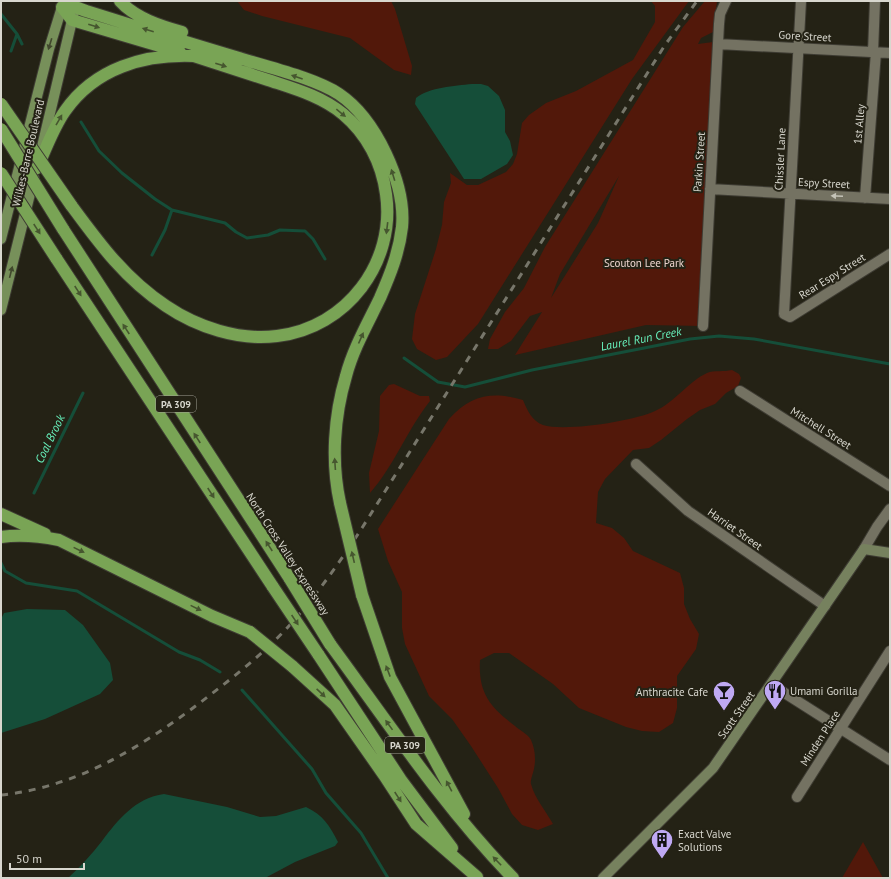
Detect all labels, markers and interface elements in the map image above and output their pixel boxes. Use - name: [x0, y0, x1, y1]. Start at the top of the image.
- one-way arrow: [88, 23, 100, 29]
- one-way arrow: [142, 27, 154, 33]
- street label: Gore Street: [778, 28, 832, 44]
- one-way arrow: [47, 39, 53, 51]
- one-way arrow: [215, 62, 227, 68]
- one-way arrow: [291, 74, 303, 80]
- street label: Wilkes-Barre Boulevard: [9, 98, 47, 208]
- street label: 1st Alley: [850, 102, 868, 145]
- one-way arrow: [335, 108, 346, 117]
- one-way arrow: [56, 114, 63, 126]
- street label: Chissler Lane: [771, 127, 789, 191]
- street label: Parkin Street: [690, 131, 708, 193]
- one-way arrow: [390, 169, 396, 181]
- street label: Espy Street: [798, 175, 851, 191]
- one-way arrow: [830, 193, 843, 199]
- one-way arrow: [384, 222, 390, 234]
- one-way arrow: [34, 223, 41, 235]
- street label: Rear Espy Street: [796, 250, 868, 302]
- park label: Scouton Lee Park: [604, 256, 685, 270]
- one-way arrow: [8, 266, 14, 278]
- one-way arrow: [74, 286, 82, 296]
- one-way arrow: [123, 323, 130, 335]
- water label: Laurel Run Creek: [599, 323, 683, 354]
- one-way arrow: [358, 332, 365, 344]
- road number: PA 309: [156, 396, 196, 412]
- street label: Mitchell Street: [788, 404, 854, 452]
- water label: Coal Brook: [31, 411, 68, 466]
- one-way arrow: [194, 432, 201, 444]
- one-way arrow: [332, 458, 339, 470]
- one-way arrow: [207, 488, 215, 498]
- street label: North Cross Valley Expressway: [243, 490, 333, 619]
- street label: Harriet Street: [705, 505, 765, 553]
- one-way arrow: [265, 541, 273, 552]
- one-way arrow: [73, 547, 85, 553]
- one-way arrow: [350, 551, 356, 563]
- one-way arrow: [190, 605, 201, 611]
- one-way arrow: [291, 615, 299, 625]
- one-way arrow: [384, 665, 390, 677]
- restaurant icon: Umami Gorilla: [762, 678, 788, 711]
- bar icon: Anthracite Cafe: [711, 679, 737, 712]
- place label: Umami Gorilla: [790, 684, 858, 698]
- place label: Anthracite Cafe: [636, 685, 708, 699]
- one-way arrow: [316, 688, 326, 698]
- street label: Scott Street: [715, 688, 758, 742]
- street label: Minden Place: [797, 707, 843, 768]
- one-way arrow: [385, 719, 393, 730]
- road number: PA 309: [385, 737, 425, 753]
- one-way arrow: [445, 780, 452, 792]
- one-way arrow: [395, 791, 402, 803]
- building icon: Exact Valve Solutions: [649, 827, 675, 860]
- place label: Exact Valve Solutions: [678, 827, 732, 854]
- scale bar: [10, 845, 84, 871]
- text: 50 m: [16, 851, 42, 866]
- one-way arrow: [492, 856, 502, 866]

